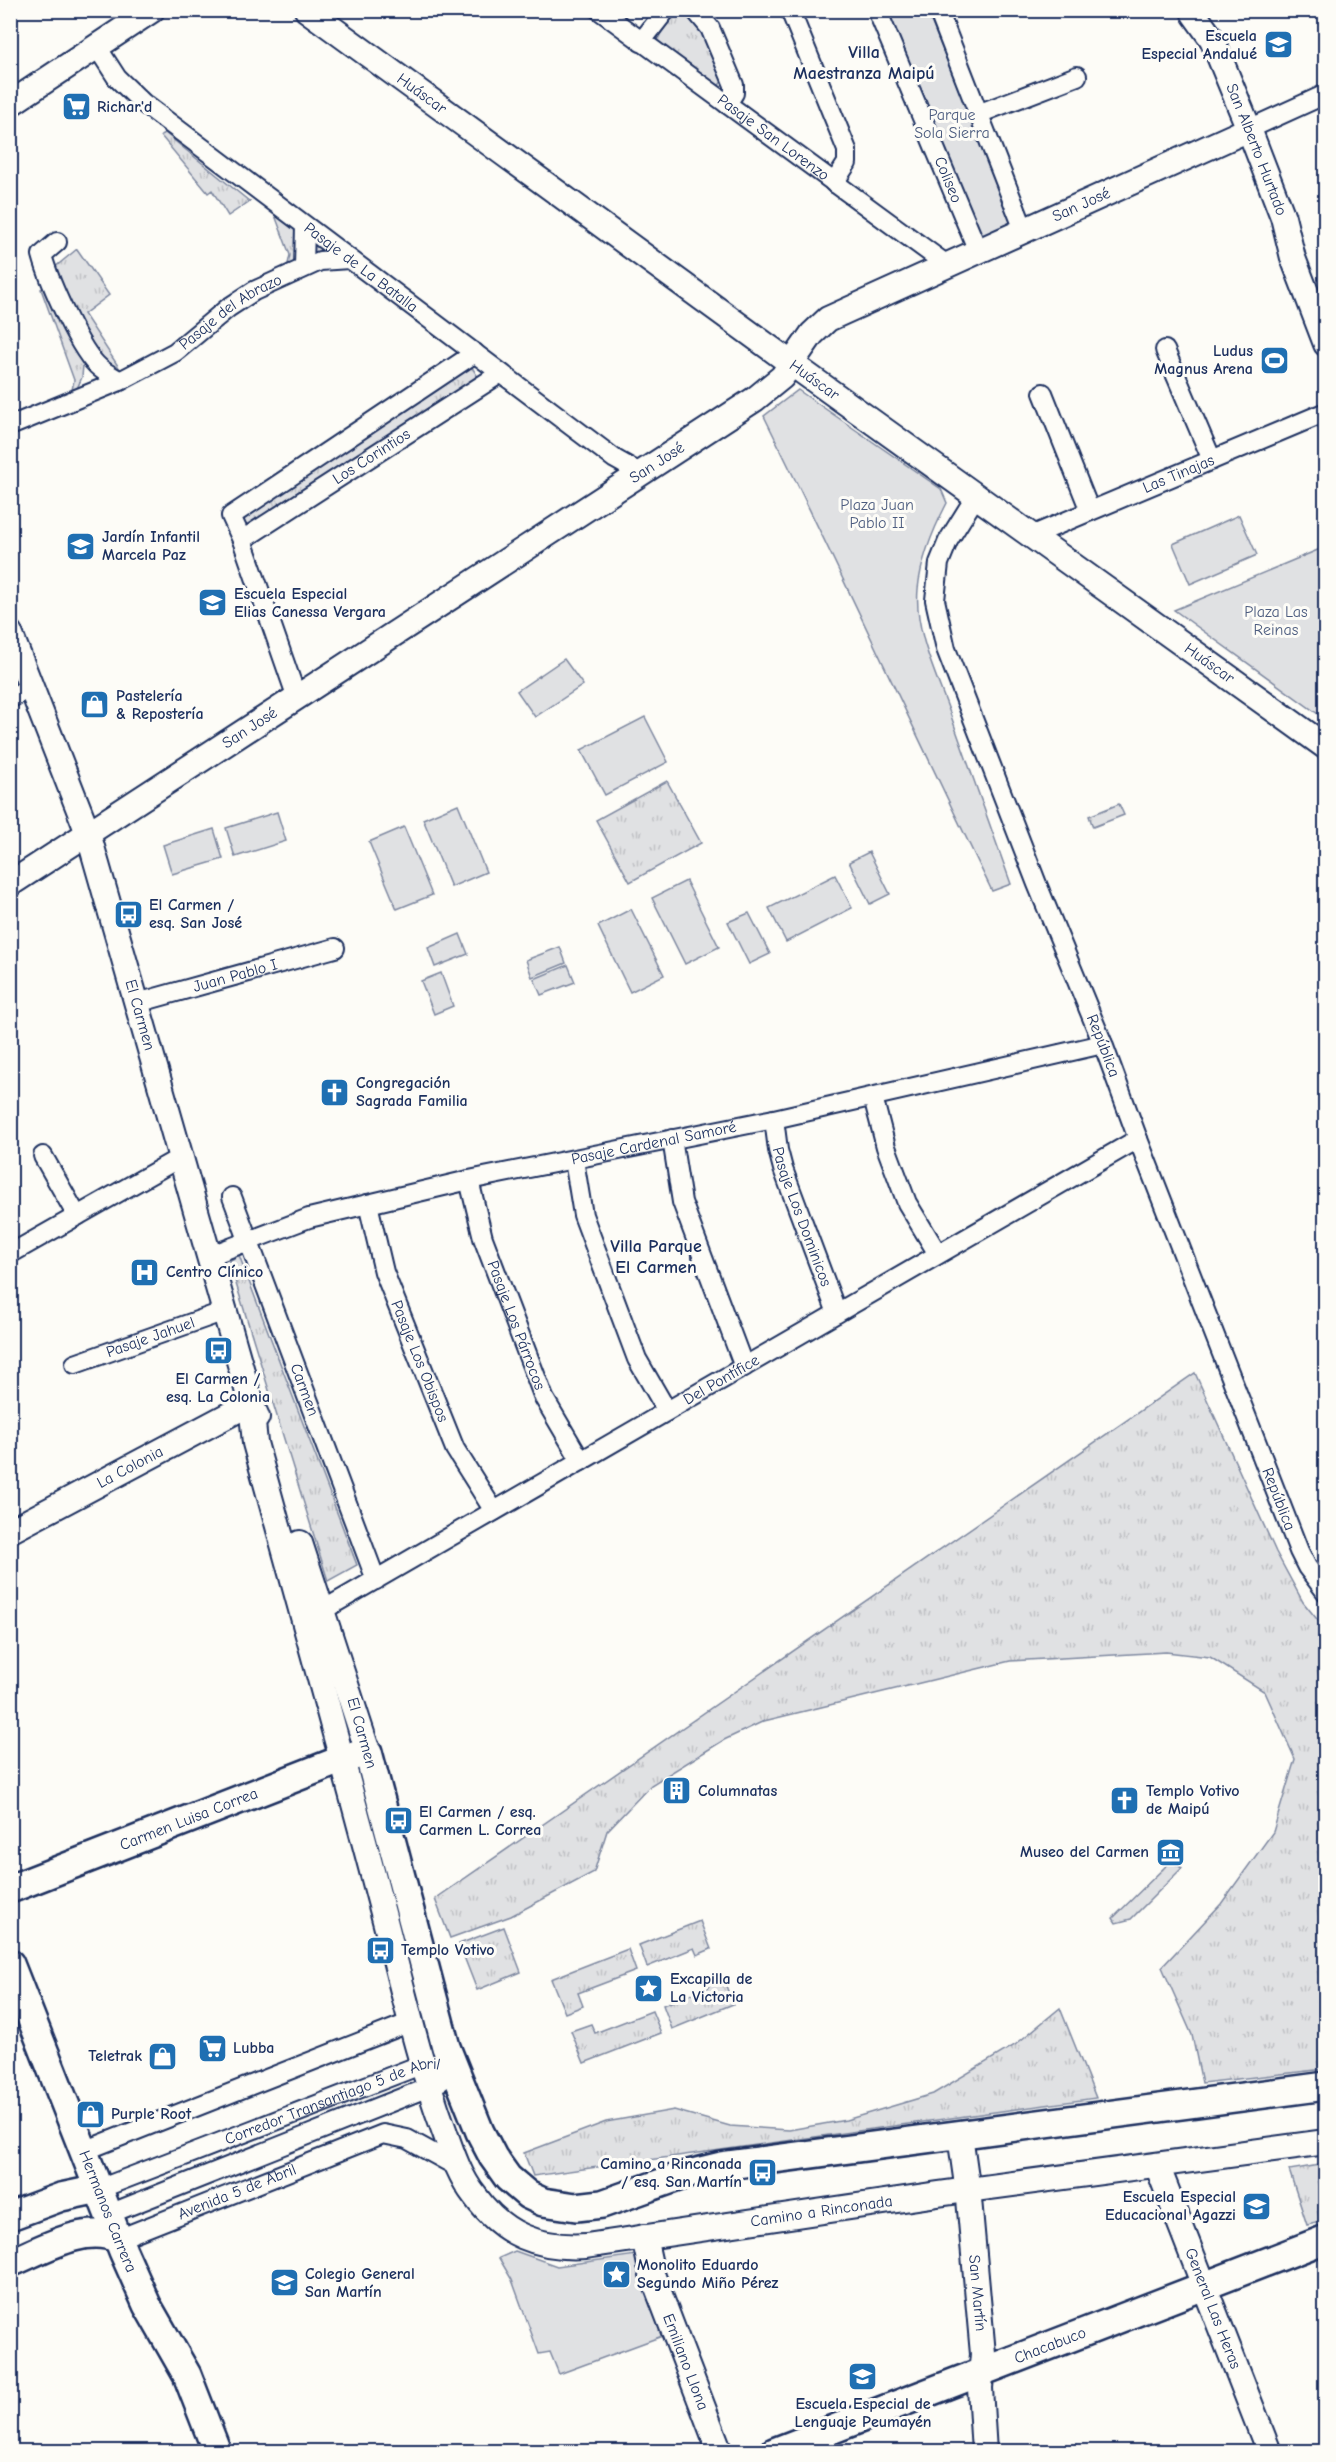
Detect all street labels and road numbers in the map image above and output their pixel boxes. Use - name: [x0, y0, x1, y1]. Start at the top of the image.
- street label: Huáscar: [393, 70, 451, 118]
- street label: San Alberto Hurtado: [1222, 81, 1291, 218]
- street label: Pasaje San Lorenzo: [714, 91, 833, 185]
- street label: Coliseo: [930, 154, 966, 206]
- street label: San José: [1049, 184, 1113, 226]
- street label: Pasaje de La Batalla: [301, 219, 421, 316]
- street label: Pasaje del Abrazo: [176, 271, 285, 354]
- street label: Huáscar: [786, 356, 843, 404]
- street label: Los Corintios: [329, 425, 414, 488]
- street label: San José: [626, 438, 688, 487]
- street label: Las Tinajas: [1140, 451, 1217, 497]
- street label: Huáscar: [1181, 639, 1238, 688]
- street label: San José: [219, 704, 280, 752]
- street label: Juan Pablo I: [191, 955, 279, 996]
- street label: El Carmen: [121, 977, 159, 1053]
- street label: República: [1083, 1012, 1123, 1080]
- street label: Pasaje Cardenal Samoré: [570, 1118, 738, 1168]
- street label: Pasaje Los Dominicos: [769, 1145, 835, 1289]
- street label: Pasaje Los Párrocos: [483, 1258, 549, 1393]
- street label: Pasaje Los Obispos: [387, 1298, 452, 1425]
- street label: Pasaje Jahuel: [104, 1313, 197, 1361]
- street label: Del Pontífice: [680, 1351, 763, 1409]
- street label: Carmen: [286, 1361, 323, 1419]
- street label: La Colonia: [94, 1442, 166, 1492]
- street label: República: [1258, 1465, 1299, 1533]
- street label: El Carmen: [343, 1695, 381, 1771]
- street label: Carmen Luisa Correa: [117, 1784, 261, 1854]
- street label: Corredor Transantiago 5 de Abril: [222, 2054, 442, 2149]
- street label: Hermanos Carrera: [75, 2148, 140, 2275]
- street label: Avenida 5 de Abril: [175, 2160, 299, 2223]
- street label: Camino a Rinconada: [749, 2192, 894, 2231]
- street label: General Las Heras: [1181, 2245, 1245, 2372]
- street label: San Martín: [965, 2254, 990, 2332]
- street label: Emiliano Llona: [659, 2311, 712, 2413]
- street label: Chacabuco: [1012, 2323, 1089, 2367]

